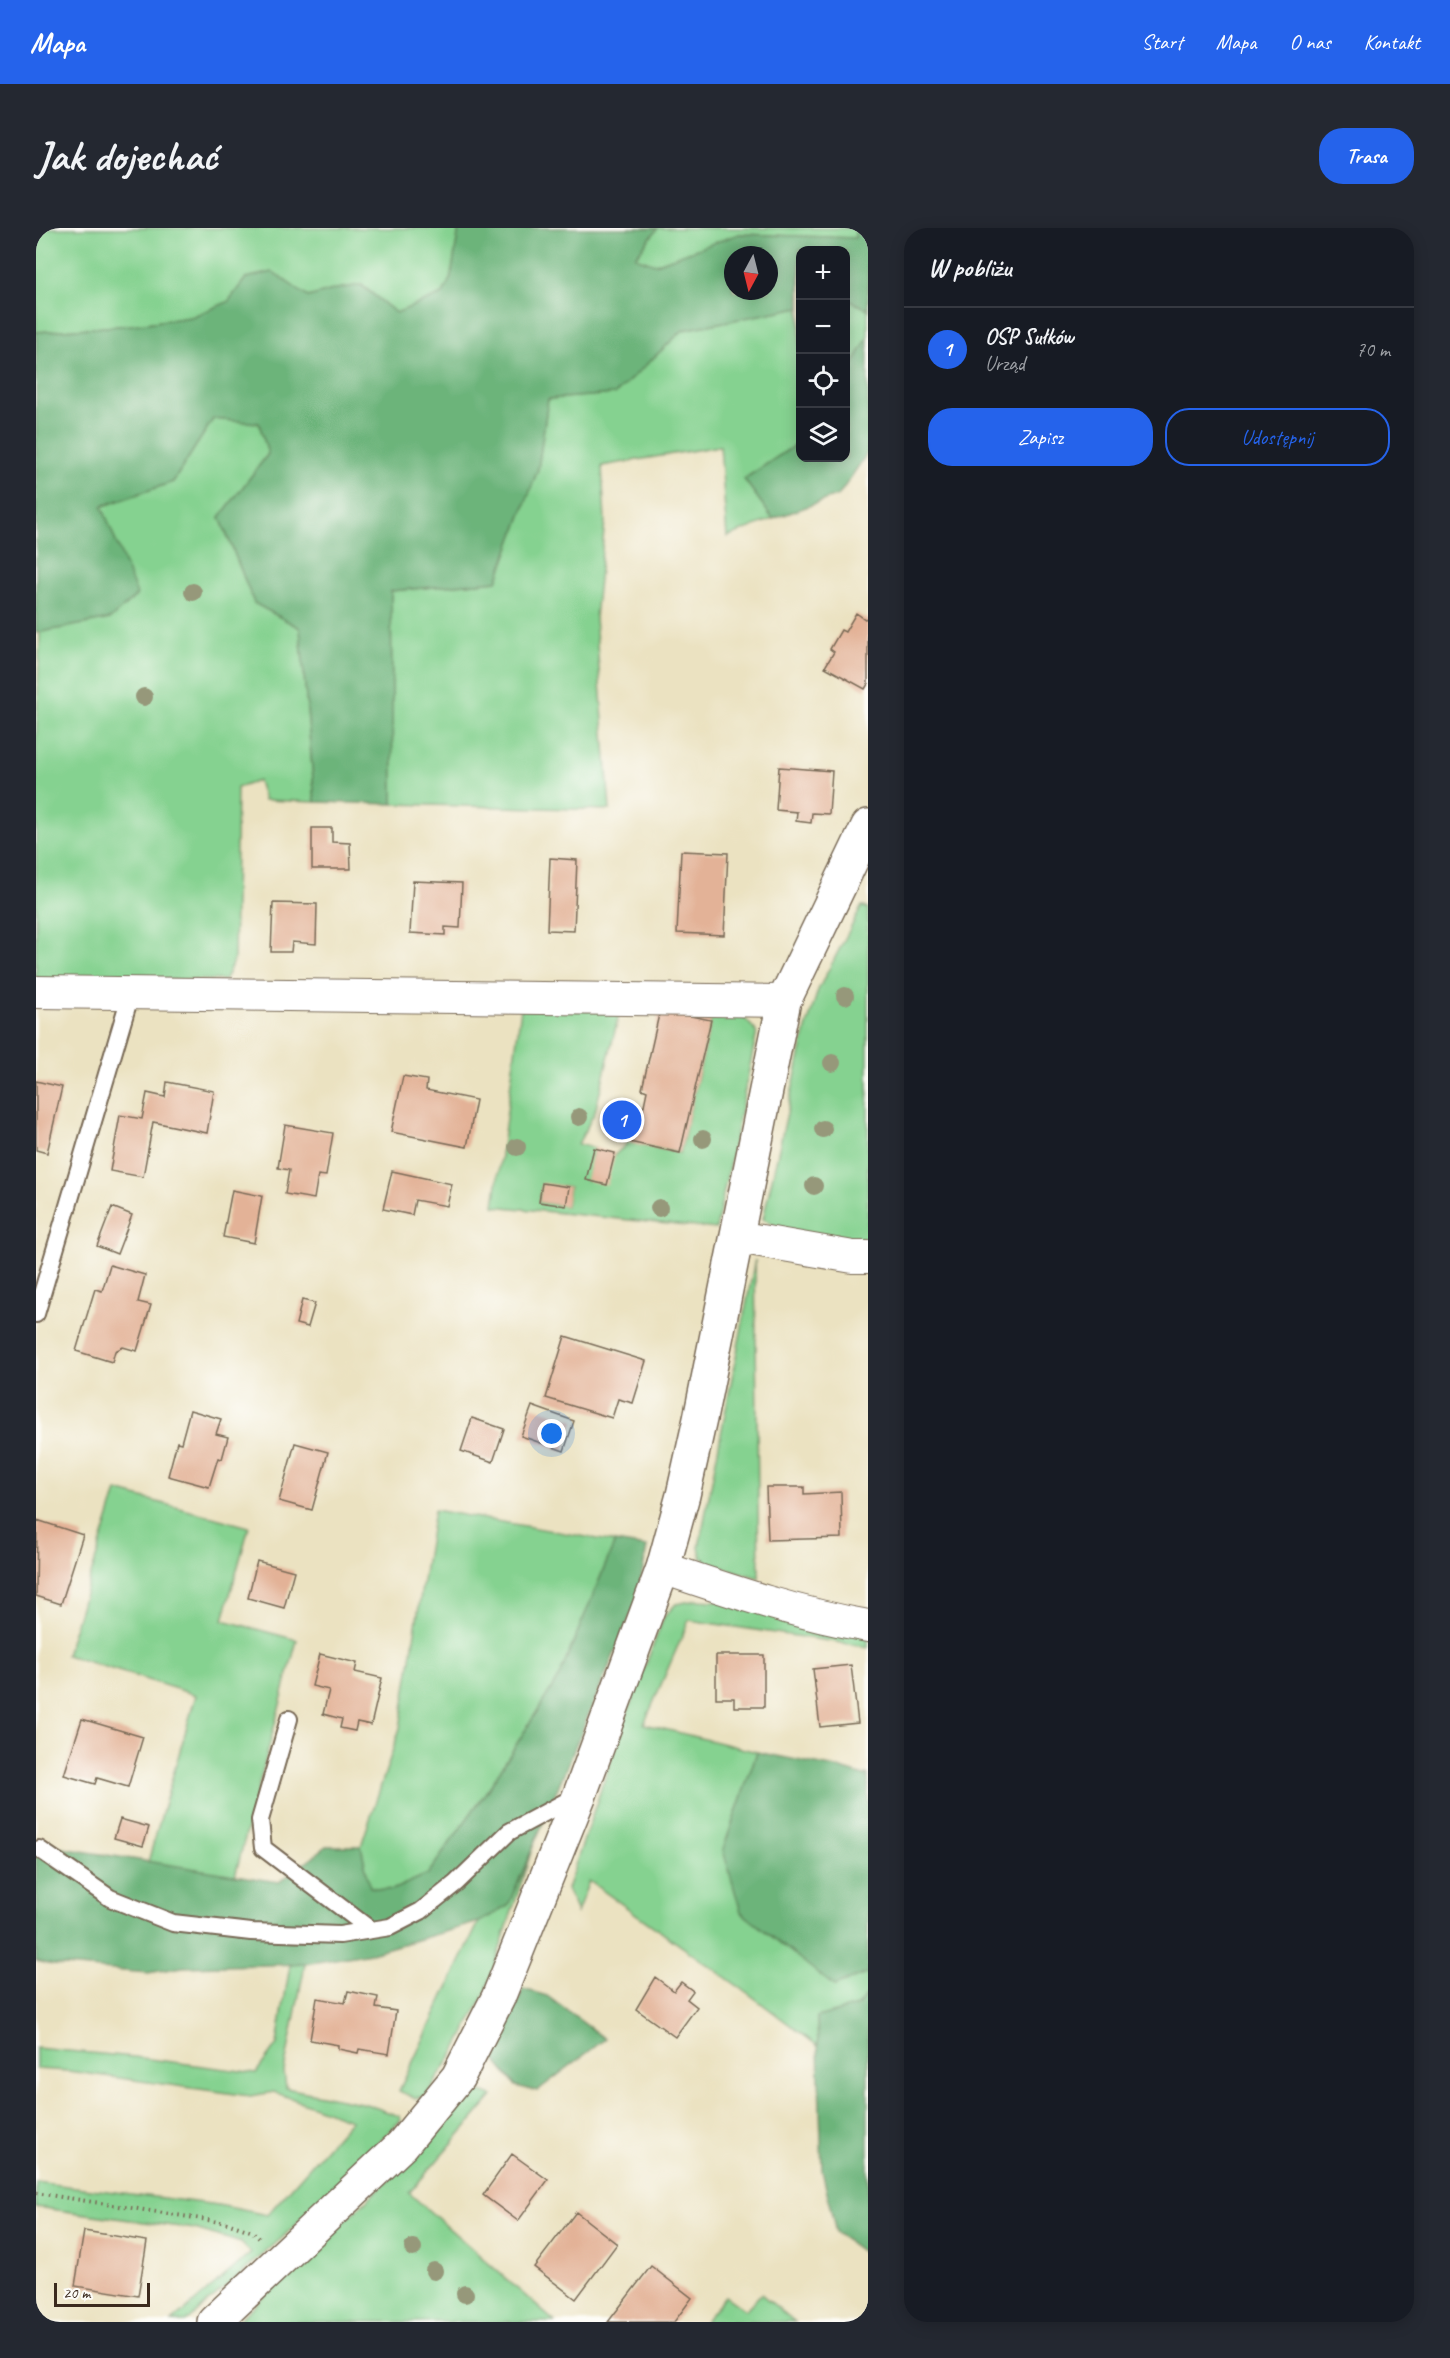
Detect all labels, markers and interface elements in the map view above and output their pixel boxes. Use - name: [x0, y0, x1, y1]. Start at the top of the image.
- text: Mapa: [30, 25, 85, 60]
- text: Start: [1142, 29, 1183, 55]
- text: Mapa: [1216, 29, 1256, 55]
- text: O nas: [1289, 29, 1331, 55]
- text: Kontakt: [1364, 29, 1420, 55]
- button: Trasa: [1319, 128, 1414, 184]
- text: Jak dojechać: [36, 130, 217, 183]
- north arrow: [724, 246, 778, 300]
- map controls: [796, 246, 850, 462]
- button: +: [796, 246, 850, 300]
- text: W pobliżu: [928, 251, 1011, 284]
- button: −: [796, 300, 850, 354]
- text: OSP Sułków: [985, 323, 1073, 351]
- text: 1: [943, 337, 952, 362]
- text: 70 m: [1356, 337, 1390, 362]
- text: Urząd: [985, 351, 1025, 376]
- button: locate: [796, 354, 850, 408]
- button: layers: [796, 408, 850, 462]
- button: Zapisz: [928, 408, 1153, 466]
- button: Udostępnij: [1165, 408, 1390, 466]
- pin: 1: [602, 1098, 642, 1142]
- your location: [537, 1419, 566, 1448]
- scale bar: [54, 2280, 150, 2308]
- text: 20 m: [63, 2283, 90, 2303]

